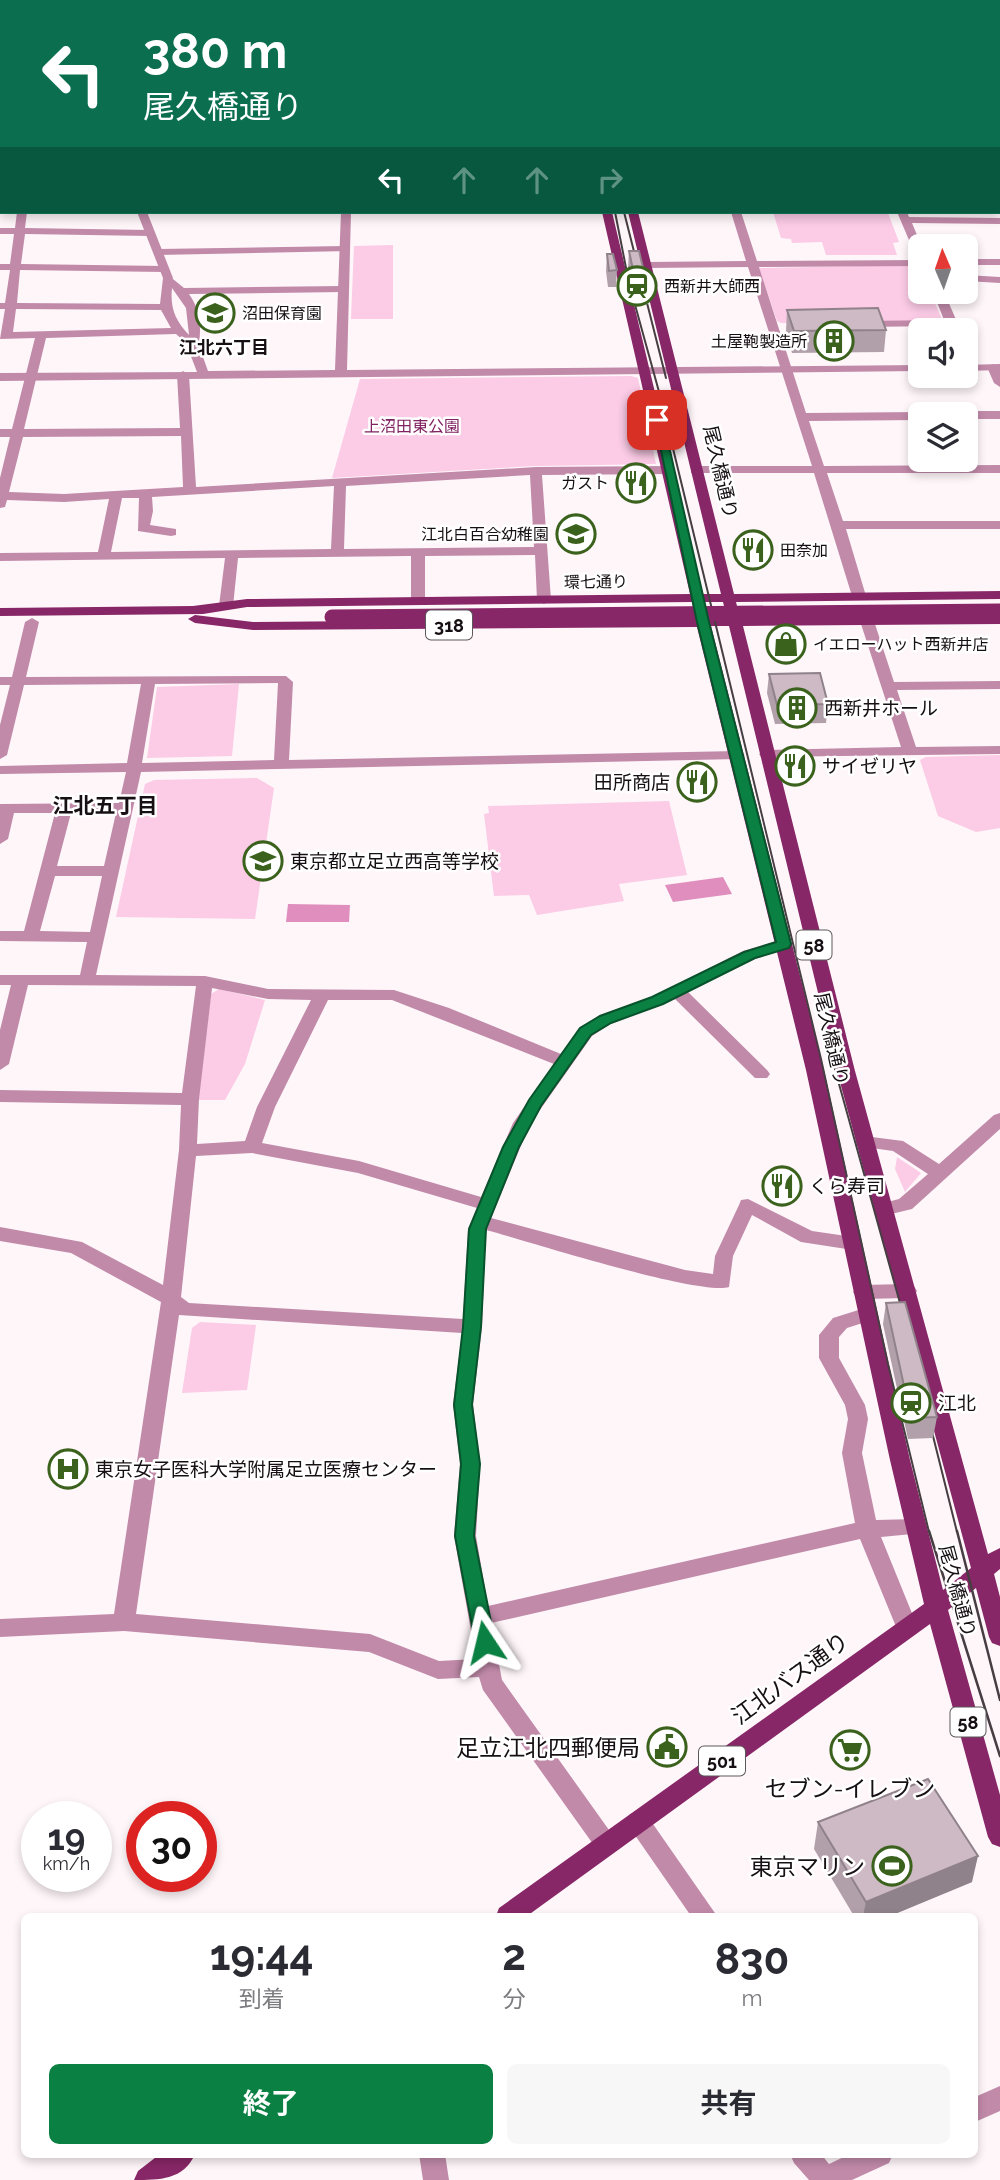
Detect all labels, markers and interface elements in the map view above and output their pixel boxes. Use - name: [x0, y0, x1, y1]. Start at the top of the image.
- text: 380 m: [143, 22, 287, 79]
- icon: left: [28, 28, 119, 119]
- text: 尾久橋通り: [143, 88, 303, 125]
- icon: left: [372, 161, 410, 199]
- icon: ahead: [445, 161, 483, 199]
- icon: ahead: [518, 161, 556, 199]
- icon: right: [591, 161, 629, 199]
- north arrow: [908, 234, 978, 304]
- map controls: [908, 234, 978, 472]
- station icon: 西新井大師西: [616, 265, 658, 307]
- place label: 西新井大師西: [664, 277, 760, 296]
- school or university icon: 沼田保育園: [194, 292, 236, 334]
- place label: 沼田保育園: [242, 304, 322, 323]
- button: sound: [908, 318, 978, 388]
- building icon: 土屋鞄製造所: [813, 320, 855, 362]
- place label: 土屋鞄製造所: [711, 332, 807, 351]
- district label: 江北六丁目: [179, 337, 269, 358]
- pin: [627, 390, 687, 450]
- icon: arrive: [638, 401, 676, 439]
- button: layers: [908, 402, 978, 472]
- park label: 上沼田東公園: [364, 417, 460, 436]
- street label: 尾久橋通り: [700, 423, 742, 521]
- restaurant icon: ガスト: [615, 462, 657, 504]
- place label: ガスト: [561, 474, 609, 493]
- school or university icon: 江北白百合幼稚園: [555, 513, 597, 555]
- place label: 江北白百合幼稚園: [421, 525, 549, 544]
- restaurant icon: 田奈加: [732, 529, 774, 571]
- place label: 田奈加: [780, 541, 828, 560]
- street label: 環七通り: [564, 572, 628, 592]
- road number: 318: [426, 610, 472, 640]
- shop icon: イエローハット西新井店: [765, 623, 807, 665]
- place label: イエローハット西新井店: [813, 635, 989, 654]
- building icon: 西新井ホール: [776, 687, 818, 729]
- place label: 西新井ホール: [824, 697, 938, 719]
- restaurant icon: サイゼリヤ: [774, 745, 816, 787]
- place label: サイゼリヤ: [822, 755, 917, 777]
- restaurant icon: 田所商店: [676, 761, 718, 803]
- place label: 田所商店: [594, 771, 670, 793]
- district label: 江北五丁目: [53, 793, 158, 818]
- school or university icon: 東京都立足立西高等学校: [242, 840, 284, 882]
- place label: 東京都立足立西高等学校: [290, 850, 499, 872]
- road number: 58: [796, 930, 832, 960]
- street label: 尾久橋通り: [811, 990, 853, 1088]
- restaurant icon: くら寿司: [761, 1165, 803, 1207]
- place label: くら寿司: [809, 1175, 885, 1197]
- station icon: 江北: [890, 1382, 932, 1424]
- place label: 江北: [938, 1392, 976, 1414]
- hospital icon: 東京女子医科大学附属足立医療センター: [47, 1448, 89, 1490]
- place label: 東京女子医科大学附属足立医療センター: [95, 1458, 437, 1480]
- street label: 尾久橋通り: [935, 1542, 981, 1640]
- position arrow: [448, 1605, 522, 1679]
- street label: 江北バス通り: [726, 1627, 854, 1729]
- road number: 58: [950, 1708, 986, 1736]
- public building icon: 足立江北四郵便局: [646, 1726, 688, 1768]
- supermarket icon: セブン-イレブン: [829, 1729, 871, 1771]
- place label: 足立江北四郵便局: [456, 1734, 640, 1761]
- road number: 501: [699, 1746, 745, 1776]
- place label: セブン-イレブン: [765, 1775, 935, 1802]
- speed limit sign: 30: [126, 1801, 217, 1892]
- text: 19: [48, 1817, 85, 1858]
- sports icon: 東京マリン: [871, 1845, 913, 1887]
- text: km/h: [43, 1853, 90, 1874]
- place label: 東京マリン: [750, 1853, 865, 1880]
- text: 19:44: [210, 1931, 314, 1980]
- text: 2: [502, 1931, 526, 1980]
- text: 830: [715, 1935, 789, 1984]
- text: m: [741, 1984, 763, 2011]
- text: 到着: [239, 1985, 285, 2012]
- text: 分: [503, 1985, 526, 2012]
- button: 終了: [49, 2064, 493, 2144]
- button: 共有: [507, 2064, 950, 2144]

